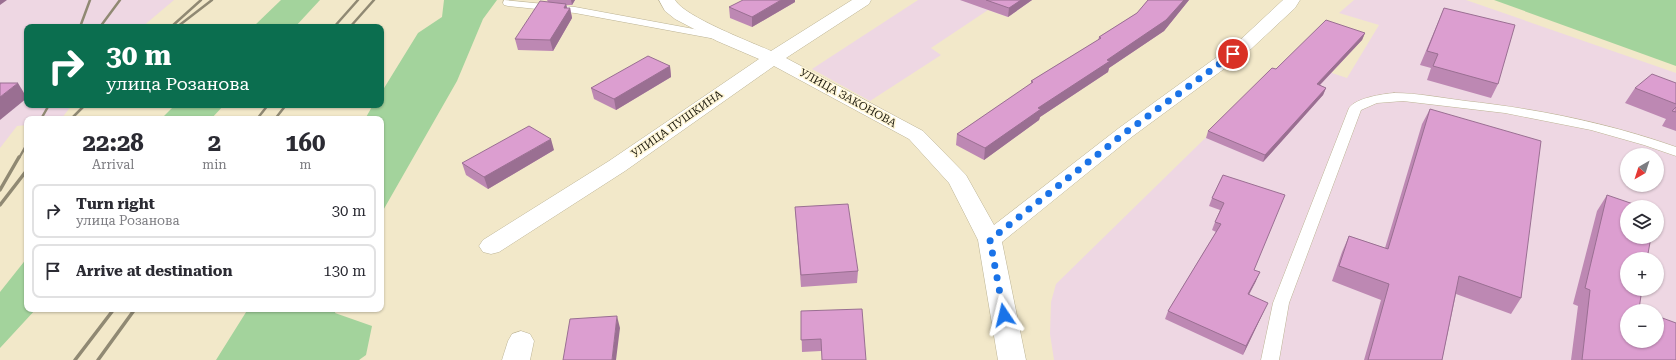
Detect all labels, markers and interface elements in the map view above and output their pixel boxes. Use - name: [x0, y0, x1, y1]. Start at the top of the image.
- pin: [1216, 37, 1250, 71]
- text: 30 m: [106, 39, 171, 72]
- icon: right: [40, 40, 92, 92]
- icon: arrive: [1222, 43, 1244, 65]
- street label: УЛИЦА ЗАКОНОВА: [797, 66, 899, 130]
- text: улица Розанова: [106, 73, 249, 94]
- street label: УЛИЦА ПУШКИНА: [629, 88, 725, 160]
- text: 22:28: [83, 129, 144, 157]
- text: 2: [208, 129, 221, 157]
- text: 160: [285, 129, 326, 157]
- north arrow: [1620, 148, 1664, 192]
- map controls: [1620, 148, 1664, 348]
- text: Arrival: [92, 157, 134, 172]
- text: min: [202, 157, 227, 172]
- text: m: [299, 157, 311, 172]
- text: Turn right: [76, 195, 155, 213]
- icon: right: [42, 200, 64, 222]
- button: layers: [1620, 200, 1664, 244]
- text: 30 m: [332, 202, 366, 220]
- text: улица Розанова: [76, 213, 180, 228]
- button: +: [1620, 252, 1664, 296]
- icon: arrive: [42, 260, 64, 282]
- text: Arrive at destination: [76, 262, 232, 280]
- text: 130 m: [323, 262, 366, 280]
- position arrow: [983, 294, 1025, 336]
- button: −: [1620, 304, 1664, 348]

